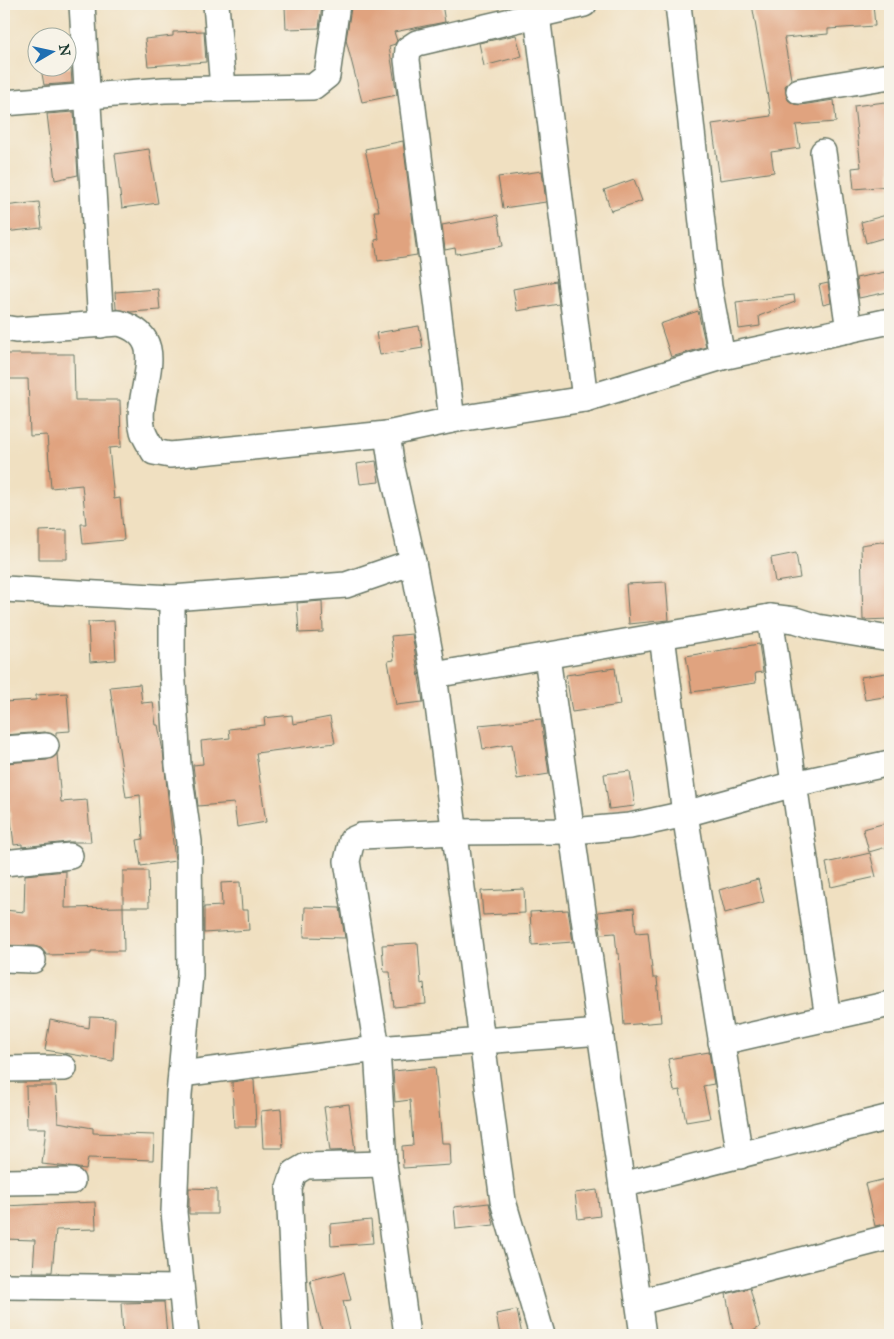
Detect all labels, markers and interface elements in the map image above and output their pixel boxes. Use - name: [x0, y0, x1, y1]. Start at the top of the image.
- north arrow: [28, 28, 78, 78]
- text: N: [55, 43, 74, 57]

